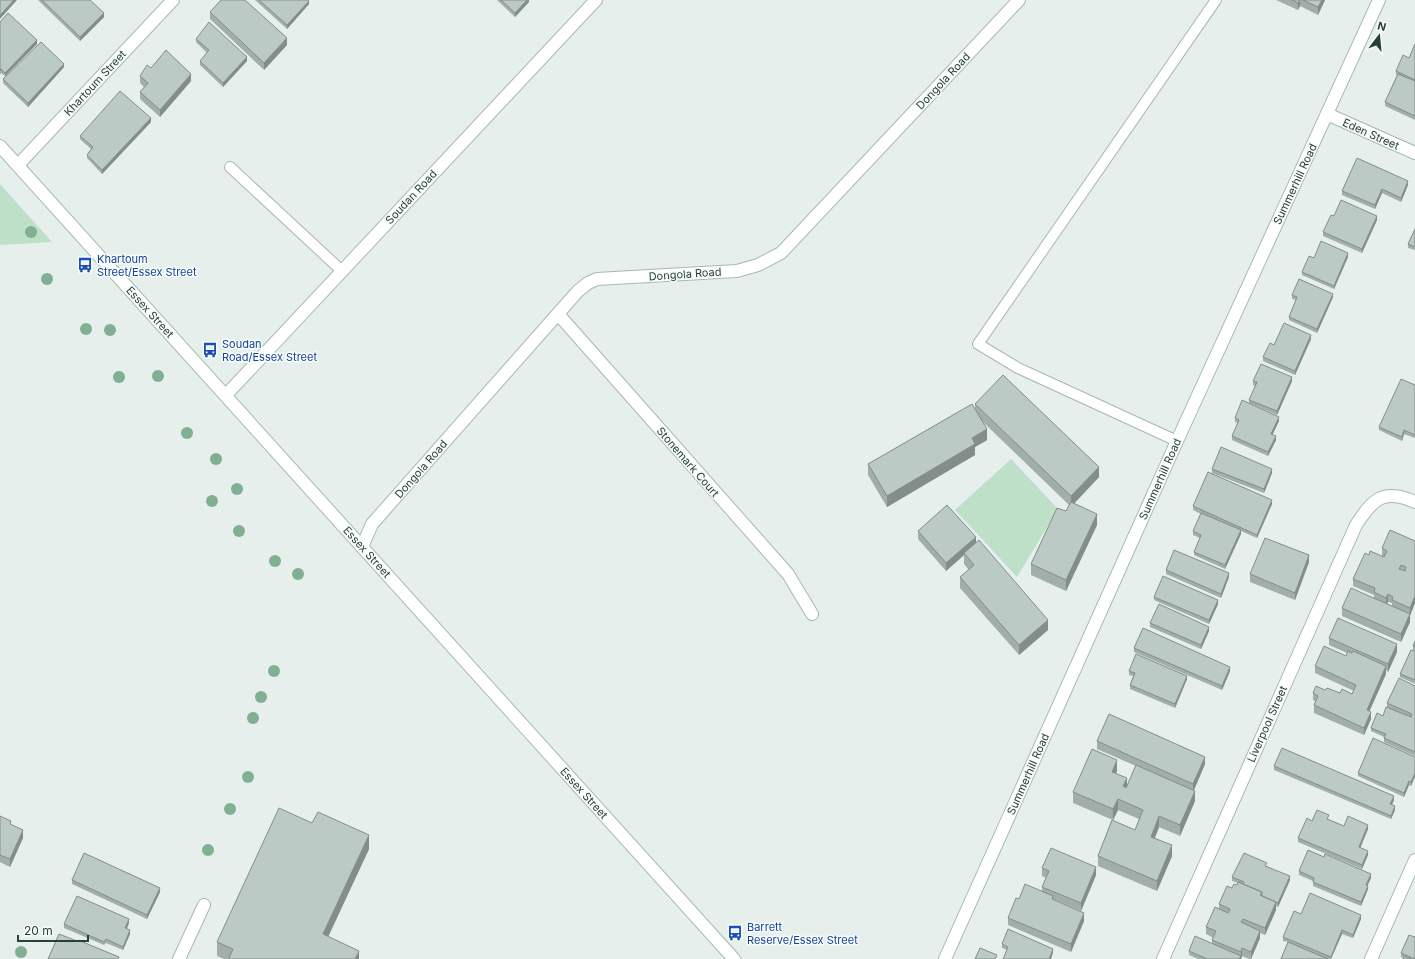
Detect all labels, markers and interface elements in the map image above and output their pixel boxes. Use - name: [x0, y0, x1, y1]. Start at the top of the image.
- north arrow: [1359, 16, 1399, 56]
- text: N: [1376, 19, 1388, 34]
- street label: Khartoum Street: [61, 47, 129, 119]
- street label: Dongola Road: [913, 50, 973, 112]
- street label: Eden Street: [1341, 115, 1402, 153]
- street label: Summerhill Road: [1270, 141, 1320, 227]
- street label: Soudan Road: [382, 167, 440, 227]
- place label: Khartoum Street/Essex Street: [97, 252, 197, 279]
- bus stop icon: Khartoum Street/Essex Street: [76, 256, 94, 274]
- street label: Dongola Road: [648, 264, 722, 284]
- street label: Essex Street: [123, 283, 177, 341]
- place label: Soudan Road/Essex Street: [222, 337, 317, 364]
- bus stop icon: Soudan Road/Essex Street: [201, 341, 219, 359]
- street label: Stonemark Court: [654, 424, 723, 500]
- street label: Summerhill Road: [1136, 436, 1184, 522]
- street label: Dongola Road: [392, 437, 450, 501]
- street label: Essex Street: [340, 523, 394, 581]
- street label: Liverpool Street: [1244, 683, 1290, 764]
- street label: Summerhill Road: [1004, 731, 1052, 817]
- street label: Essex Street: [557, 764, 611, 822]
- scale bar: [18, 917, 88, 943]
- place label: Barrett Reserve/Essex Street: [747, 920, 858, 947]
- text: 20 m: [24, 923, 53, 938]
- bus stop icon: Barrett Reserve/Essex Street: [726, 924, 744, 942]

